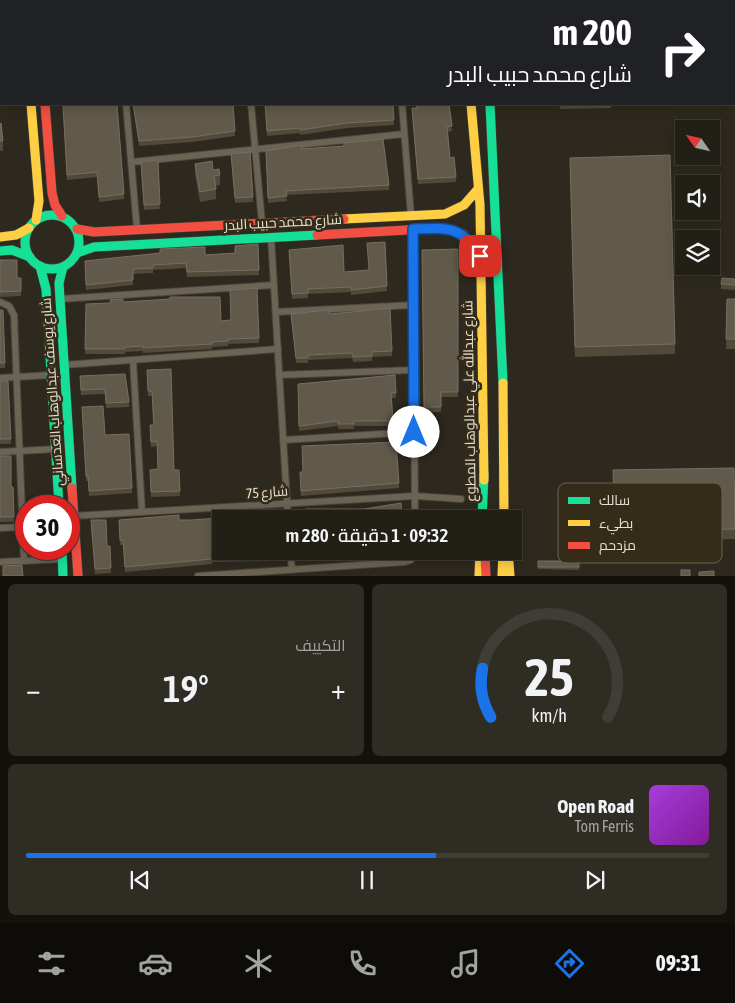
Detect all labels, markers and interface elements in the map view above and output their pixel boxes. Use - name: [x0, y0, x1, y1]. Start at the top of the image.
- text: 200 m: [553, 12, 632, 52]
- icon: right: [650, 20, 715, 85]
- text: شارع محمد حبيب البدر: [447, 61, 632, 87]
- north arrow: [675, 120, 720, 165]
- map controls: [675, 120, 720, 275]
- button: sound: [675, 175, 720, 220]
- street label: شارع محمد حبيب البدر: [223, 211, 342, 234]
- button: layers: [675, 230, 720, 275]
- pin: [459, 235, 501, 277]
- icon: arrive: [466, 242, 494, 270]
- street label: شارع يوسف عبدالوهاب العدساني: [37, 297, 71, 487]
- street label: شارع عبدالله علي عبدالوهاب المطوع: [458, 300, 483, 502]
- position arrow: [387, 405, 439, 457]
- street label: شارع 75: [245, 483, 289, 502]
- legend: [558, 483, 722, 563]
- text: سالك: [599, 492, 630, 508]
- speed limit sign: 30: [15, 495, 80, 560]
- text: بطيء: [599, 515, 633, 535]
- text: 09:32 · 1 دقيقة · 280 m: [286, 524, 448, 546]
- text: مزدحم: [599, 537, 636, 555]
- text: التكييف: [295, 636, 346, 654]
- text: 25: [525, 647, 574, 707]
- text: 19°: [163, 667, 209, 710]
- text: −: [26, 673, 41, 705]
- text: +: [331, 673, 346, 705]
- text: km/h: [532, 705, 567, 726]
- text: Open Road: [557, 795, 634, 817]
- text: Tom Ferris: [575, 817, 634, 835]
- icon: previous: [126, 866, 154, 894]
- icon: pause: [353, 866, 381, 894]
- icon: next: [581, 866, 609, 894]
- icon: filters: [34, 946, 69, 981]
- icon: car: [138, 946, 173, 981]
- icon: climate: [241, 946, 276, 981]
- icon: phone: [345, 946, 380, 981]
- icon: music: [448, 946, 483, 981]
- icon: directions: [552, 946, 587, 981]
- text: 09:31: [655, 950, 701, 976]

